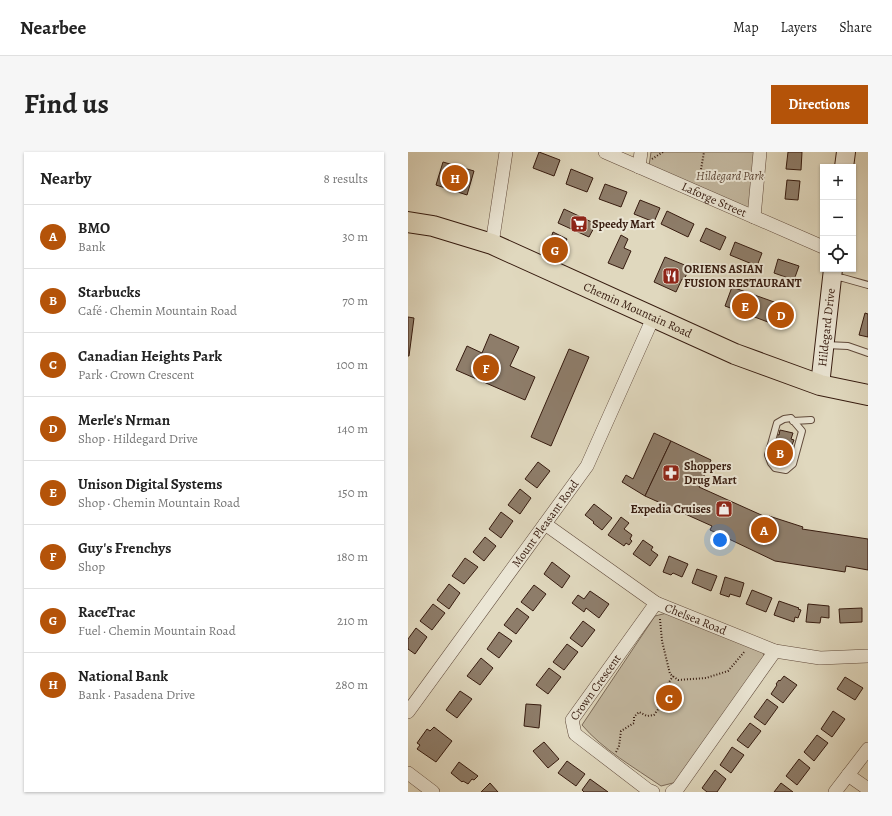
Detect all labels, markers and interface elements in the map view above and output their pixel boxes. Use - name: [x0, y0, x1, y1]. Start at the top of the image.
- text: Nearbee: [20, 15, 86, 41]
- text: Map: [733, 18, 759, 37]
- text: Layers: [781, 18, 817, 37]
- text: Share: [839, 18, 872, 37]
- text: Find us: [24, 85, 109, 123]
- button: Directions: [771, 85, 868, 124]
- pin: H: [442, 163, 468, 193]
- map controls: [820, 164, 856, 272]
- button: +: [820, 164, 856, 200]
- text: Nearby: [40, 167, 91, 190]
- park label: Hildegard Park: [696, 168, 765, 184]
- text: 8 results: [324, 170, 368, 187]
- street label: Laforge Street: [679, 178, 749, 221]
- button: −: [820, 200, 856, 236]
- supermarket icon: Speedy Mart: [569, 214, 589, 234]
- place label: Speedy Mart: [592, 216, 655, 232]
- text: BMO: [78, 218, 110, 238]
- text: A: [49, 228, 57, 245]
- text: 30 m: [342, 228, 368, 245]
- pin: G: [542, 235, 568, 265]
- button: locate: [820, 236, 856, 272]
- text: Bank: [78, 238, 105, 255]
- place label: ORIENS ASIAN FUSION RESTAURANT: [684, 261, 802, 291]
- restaurant icon: ORIENS ASIAN FUSION RESTAURANT: [661, 266, 681, 286]
- street label: Chemin Mountain Road: [581, 278, 695, 342]
- text: Starbucks: [78, 282, 141, 302]
- street label: Hildegard Drive: [814, 287, 839, 367]
- pin: E: [732, 291, 758, 321]
- text: B: [49, 292, 57, 309]
- text: 70 m: [342, 292, 368, 309]
- pin: D: [768, 300, 794, 330]
- text: Café · Chemin Mountain Road: [78, 302, 237, 319]
- text: Canadian Heights Park: [78, 346, 222, 366]
- pin: F: [473, 353, 499, 383]
- text: C: [49, 356, 57, 373]
- text: 100 m: [336, 356, 368, 373]
- text: Park · Crown Crescent: [78, 366, 194, 383]
- text: Merle's Nrman: [78, 410, 170, 430]
- text: D: [48, 420, 58, 437]
- text: 140 m: [337, 420, 368, 437]
- text: Shop · Hildegard Drive: [78, 430, 198, 447]
- pin: B: [767, 438, 793, 468]
- place label: Shoppers Drug Mart: [684, 458, 737, 488]
- pharmacy icon: Shoppers Drug Mart: [661, 463, 681, 483]
- text: Unison Digital Systems: [78, 474, 222, 494]
- street label: Mount Pleasant Road: [508, 476, 583, 570]
- text: E: [49, 484, 57, 501]
- text: 150 m: [338, 484, 368, 501]
- text: Shop · Chemin Mountain Road: [78, 494, 240, 511]
- shop icon: Expedia Cruises: [714, 499, 734, 519]
- place label: Expedia Cruises: [631, 501, 711, 517]
- pin: A: [751, 515, 777, 545]
- your location: [710, 530, 730, 550]
- text: Guy's Frenchys: [78, 538, 171, 558]
- text: F: [50, 548, 56, 565]
- text: 180 m: [337, 548, 368, 565]
- text: Shop: [78, 558, 105, 575]
- street label: Chelsea Road: [662, 599, 730, 639]
- text: RaceTrac: [78, 602, 135, 622]
- text: G: [49, 612, 57, 629]
- text: 210 m: [337, 612, 368, 629]
- text: Fuel · Chemin Mountain Road: [78, 622, 236, 639]
- street label: Crown Crescent: [566, 651, 625, 724]
- text: National Bank: [78, 666, 168, 686]
- text: H: [48, 676, 58, 693]
- text: 280 m: [335, 676, 368, 693]
- pin: C: [656, 683, 682, 713]
- text: Bank · Pasadena Drive: [78, 686, 195, 703]

